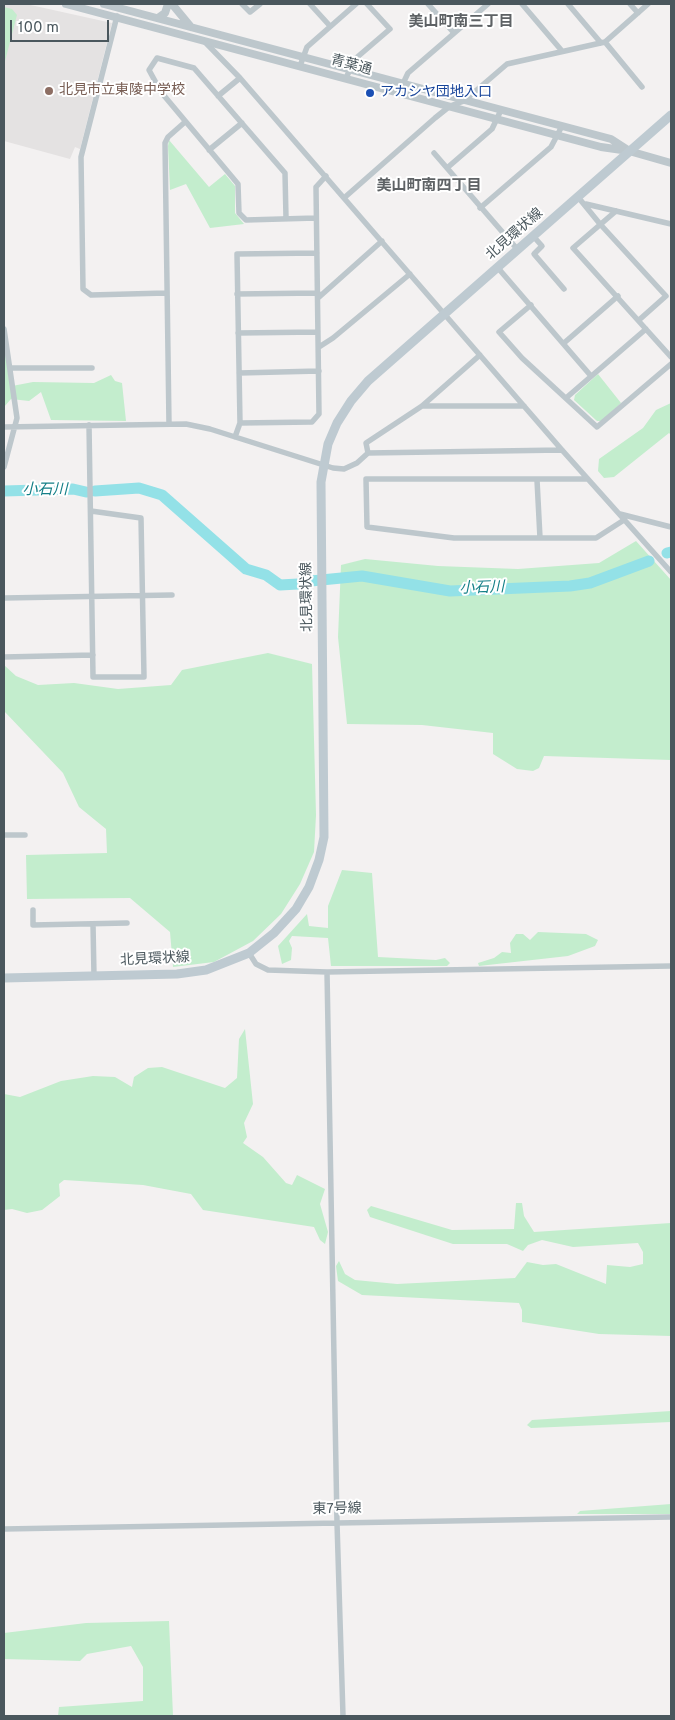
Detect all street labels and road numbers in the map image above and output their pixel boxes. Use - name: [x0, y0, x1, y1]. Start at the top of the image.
- street label: 青葉通: [329, 52, 373, 80]
- street label: 北見環状線: [483, 206, 547, 264]
- street label: 北見環状線: [299, 562, 317, 632]
- street label: 北見環状線: [120, 950, 190, 970]
- street label: 東7号線: [312, 1501, 362, 1519]

